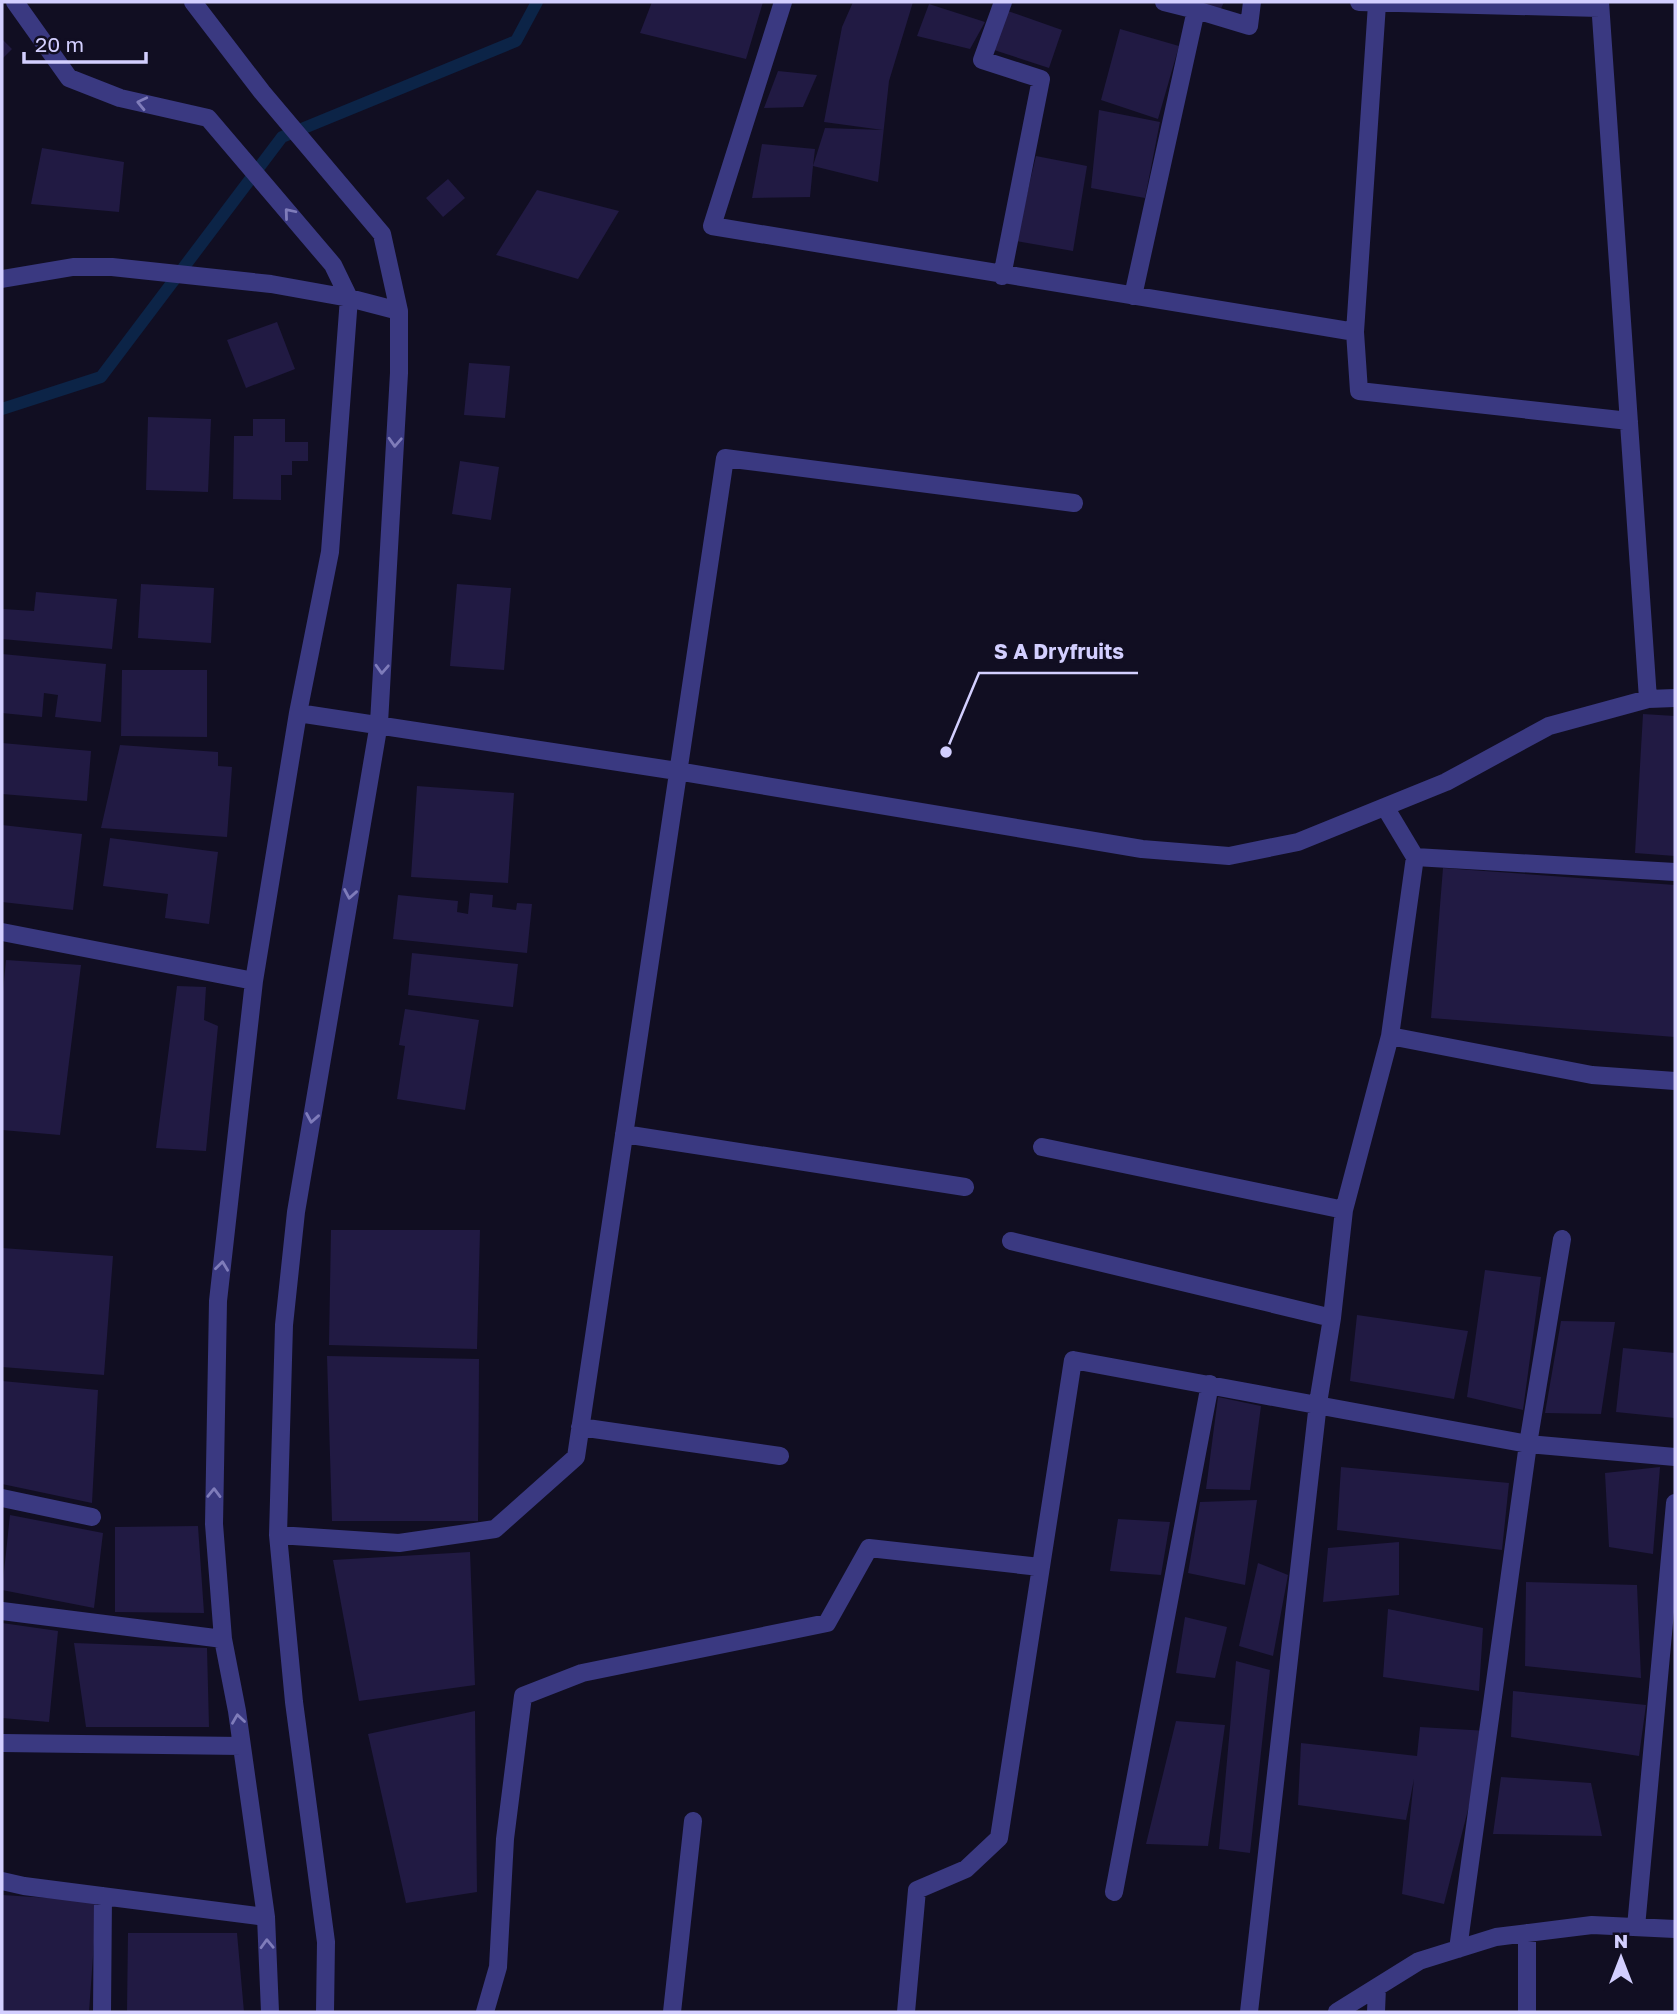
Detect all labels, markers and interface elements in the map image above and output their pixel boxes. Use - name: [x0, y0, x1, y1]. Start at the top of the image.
- scale bar: [24, 21, 147, 65]
- text: 20 m: [35, 31, 84, 57]
- one-way arrow: [136, 96, 148, 111]
- one-way arrow: [284, 208, 297, 220]
- one-way arrow: [388, 436, 403, 447]
- callout: S A Dryfruits: [979, 631, 1138, 673]
- text: S A Dryfruits: [994, 638, 1124, 664]
- one-way arrow: [374, 663, 389, 674]
- one-way arrow: [343, 888, 358, 900]
- one-way arrow: [305, 1112, 320, 1124]
- one-way arrow: [214, 1260, 229, 1272]
- one-way arrow: [207, 1487, 222, 1498]
- one-way arrow: [231, 1713, 246, 1724]
- north arrow: [1586, 1923, 1656, 1993]
- text: N: [1614, 1929, 1628, 1952]
- one-way arrow: [260, 1938, 275, 1949]

